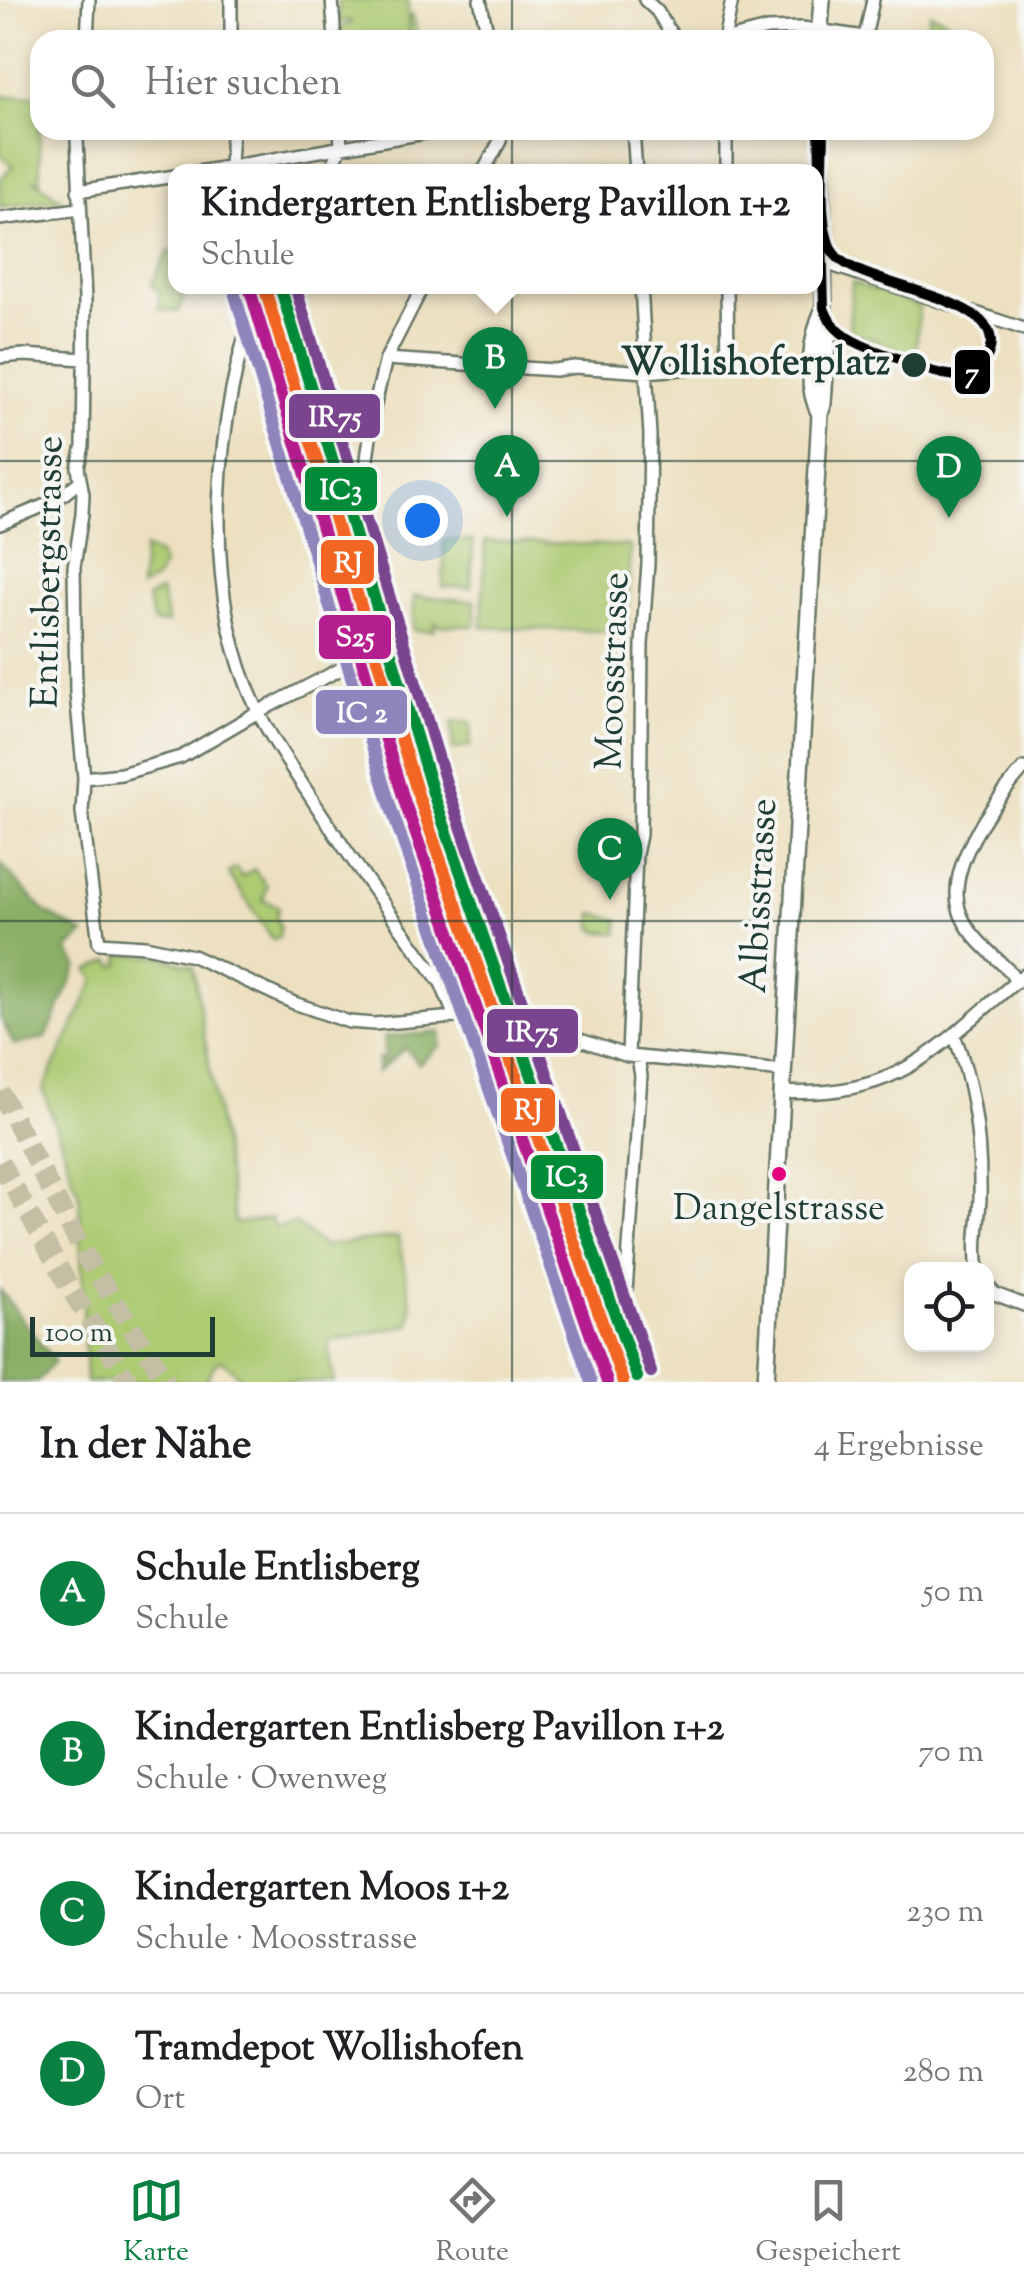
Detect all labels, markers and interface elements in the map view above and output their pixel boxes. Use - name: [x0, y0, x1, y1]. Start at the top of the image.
- search box: [30, 30, 994, 140]
- icon: search: [65, 58, 120, 113]
- text: Hier suchen: [145, 58, 342, 112]
- popup: [168, 164, 823, 294]
- text: Kindergarten Entlisberg Pavillon 1+2: [201, 179, 790, 233]
- text: Schule: [201, 233, 295, 279]
- pin: B: [462, 326, 528, 409]
- place label: Wollishoferplatz: [621, 338, 890, 392]
- line badge: 7: [953, 348, 992, 396]
- marker: Wollishoferplatz: [899, 350, 929, 380]
- text: 7: [965, 355, 979, 395]
- line badge: IR75: [287, 392, 382, 440]
- text: IR75: [309, 399, 362, 439]
- pin: A: [474, 434, 540, 517]
- street label: Entlisbergstrasse: [21, 435, 79, 709]
- pin: D: [916, 436, 982, 518]
- line badge: IC3: [303, 465, 379, 513]
- text: IC3: [320, 472, 362, 512]
- your location: [397, 495, 448, 546]
- line badge: RJ: [319, 538, 376, 586]
- text: RJ: [334, 545, 363, 585]
- street label: Moosstrasse: [585, 571, 645, 771]
- line badge: S25: [317, 613, 393, 661]
- text: S25: [335, 619, 375, 659]
- line badge: IC 2: [314, 688, 409, 736]
- text: IC 2: [337, 695, 388, 735]
- street label: Albisstrasse: [729, 797, 793, 995]
- pin: C: [578, 818, 642, 900]
- line badge: IR75: [485, 1007, 580, 1055]
- text: IR75: [506, 1014, 559, 1054]
- line badge: RJ: [499, 1086, 557, 1134]
- text: RJ: [514, 1092, 543, 1132]
- line badge: IC3: [529, 1153, 605, 1201]
- text: IC3: [546, 1159, 588, 1199]
- marker: Dangelstrasse: [769, 1164, 789, 1184]
- place label: Dangelstrasse: [673, 1184, 885, 1236]
- map controls: [904, 1262, 994, 1352]
- button: locate: [904, 1262, 994, 1352]
- scale bar: [30, 1312, 215, 1356]
- text: 100 m: [45, 1314, 113, 1354]
- text: In der Nähe: [40, 1417, 252, 1477]
- text: 4 Ergebnisse: [814, 1424, 984, 1470]
- text: Schule Entlisberg: [135, 1543, 420, 1597]
- text: A: [60, 1570, 85, 1616]
- text: 50 m: [923, 1570, 984, 1616]
- text: Schule: [135, 1597, 229, 1643]
- text: Kindergarten Entlisberg Pavillon 1+2: [135, 1703, 724, 1757]
- text: B: [62, 1730, 83, 1776]
- text: 70 m: [918, 1730, 984, 1776]
- text: Schule · Owenweg: [135, 1757, 387, 1803]
- text: Kindergarten Moos 1+2: [135, 1863, 509, 1917]
- text: C: [60, 1890, 85, 1936]
- text: 230 m: [906, 1890, 984, 1936]
- text: Schule · Moosstrasse: [135, 1917, 417, 1963]
- text: Tramdepot Wollishofen: [135, 2023, 524, 2077]
- text: D: [60, 2050, 85, 2096]
- text: 280 m: [903, 2050, 984, 2096]
- text: Ort: [135, 2077, 185, 2123]
- tab: Karte: [123, 2173, 189, 2273]
- tab: Route: [436, 2173, 509, 2273]
- tab: Gespeichert: [756, 2173, 901, 2273]

